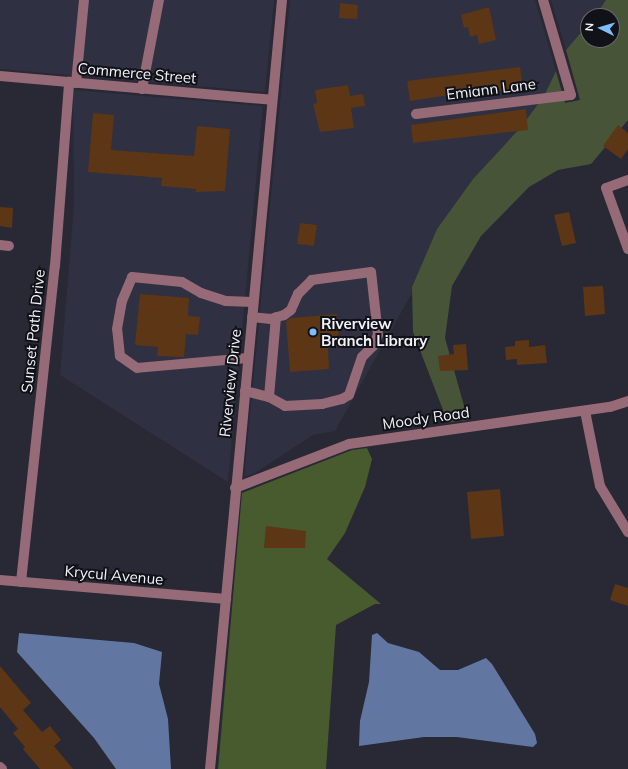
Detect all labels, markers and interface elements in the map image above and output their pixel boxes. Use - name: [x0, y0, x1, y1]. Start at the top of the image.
- north arrow: [580, 8, 620, 48]
- text: N: [582, 22, 596, 32]
- street label: Commerce Street: [77, 59, 197, 87]
- street label: Emiann Lane: [445, 75, 537, 103]
- street label: Sunset Path Drive: [18, 268, 48, 394]
- place label: Riverview Branch Library: [321, 314, 427, 349]
- marker: Riverview Branch Library: [308, 327, 318, 337]
- street label: Riverview Drive: [215, 328, 245, 438]
- street label: Moody Road: [381, 403, 471, 433]
- street label: Krycul Avenue: [64, 562, 164, 588]

